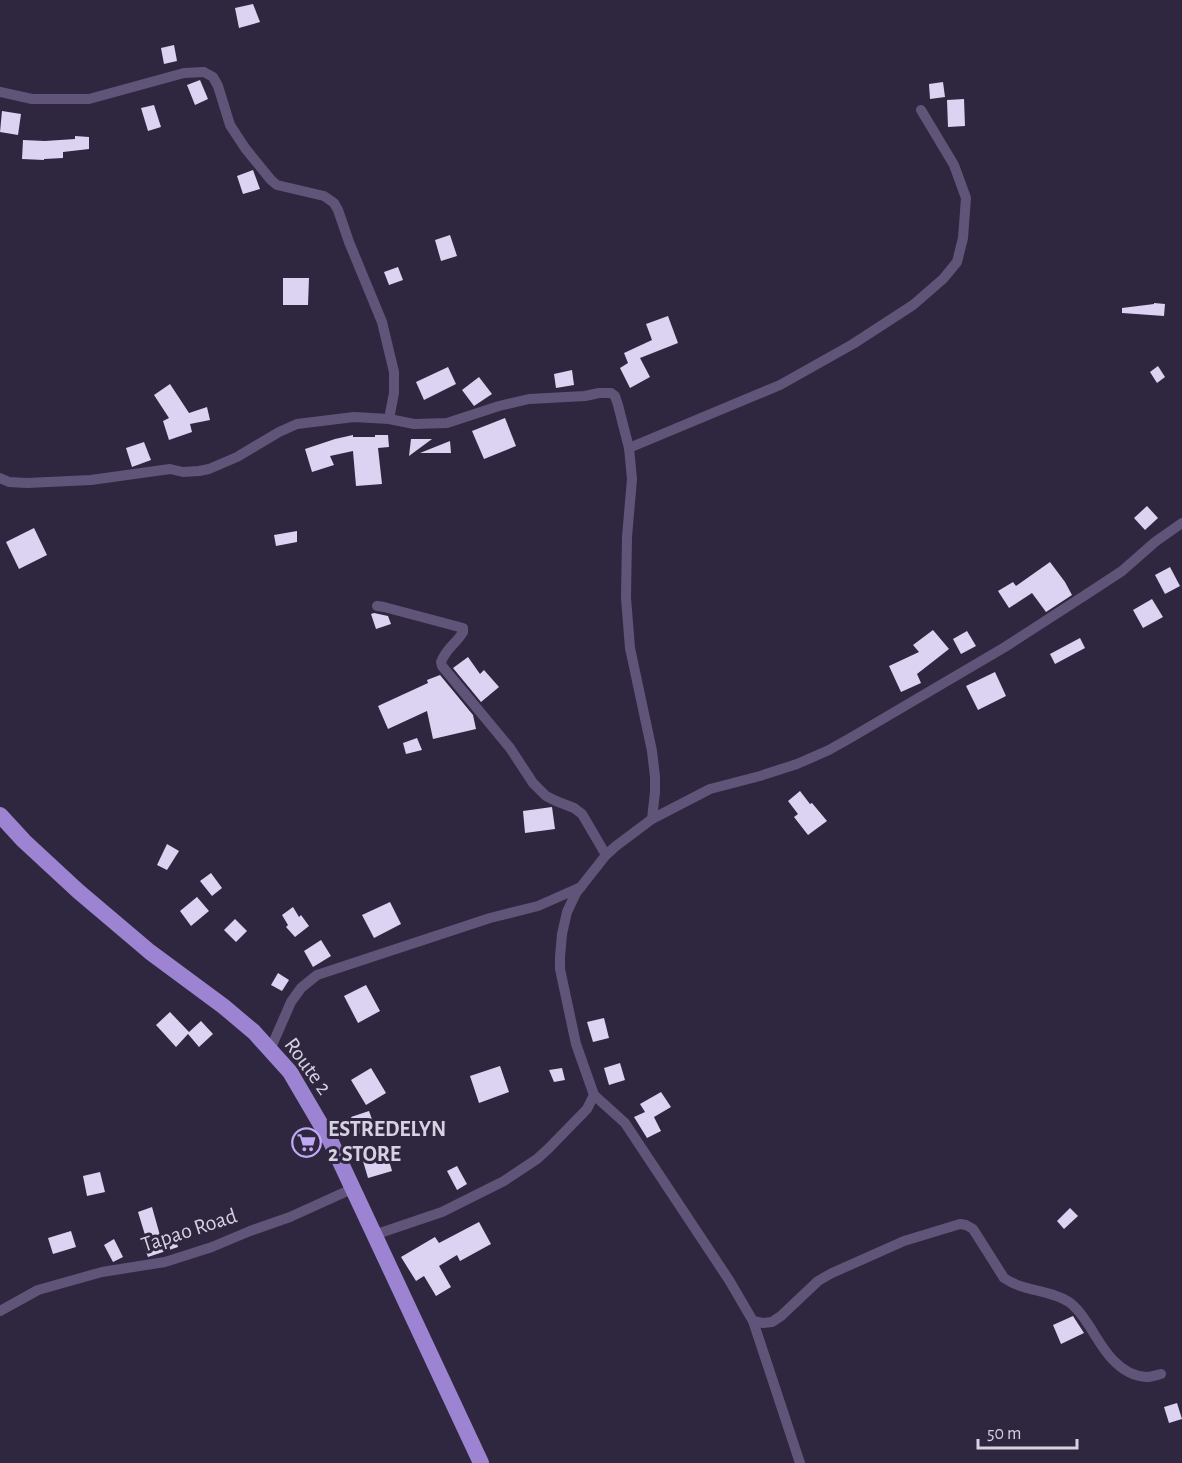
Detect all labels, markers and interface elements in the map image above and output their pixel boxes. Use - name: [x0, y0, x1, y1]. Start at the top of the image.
- street label: Route 2: [280, 1034, 336, 1098]
- place label: ESTREDELYN 2 STORE: [328, 1118, 446, 1165]
- supermarket icon: ESTREDELYN 2 STORE: [291, 1126, 323, 1158]
- street label: Tapao Road: [139, 1204, 239, 1256]
- scale bar: [978, 1412, 1077, 1450]
- text: 50 m: [987, 1425, 1021, 1443]

